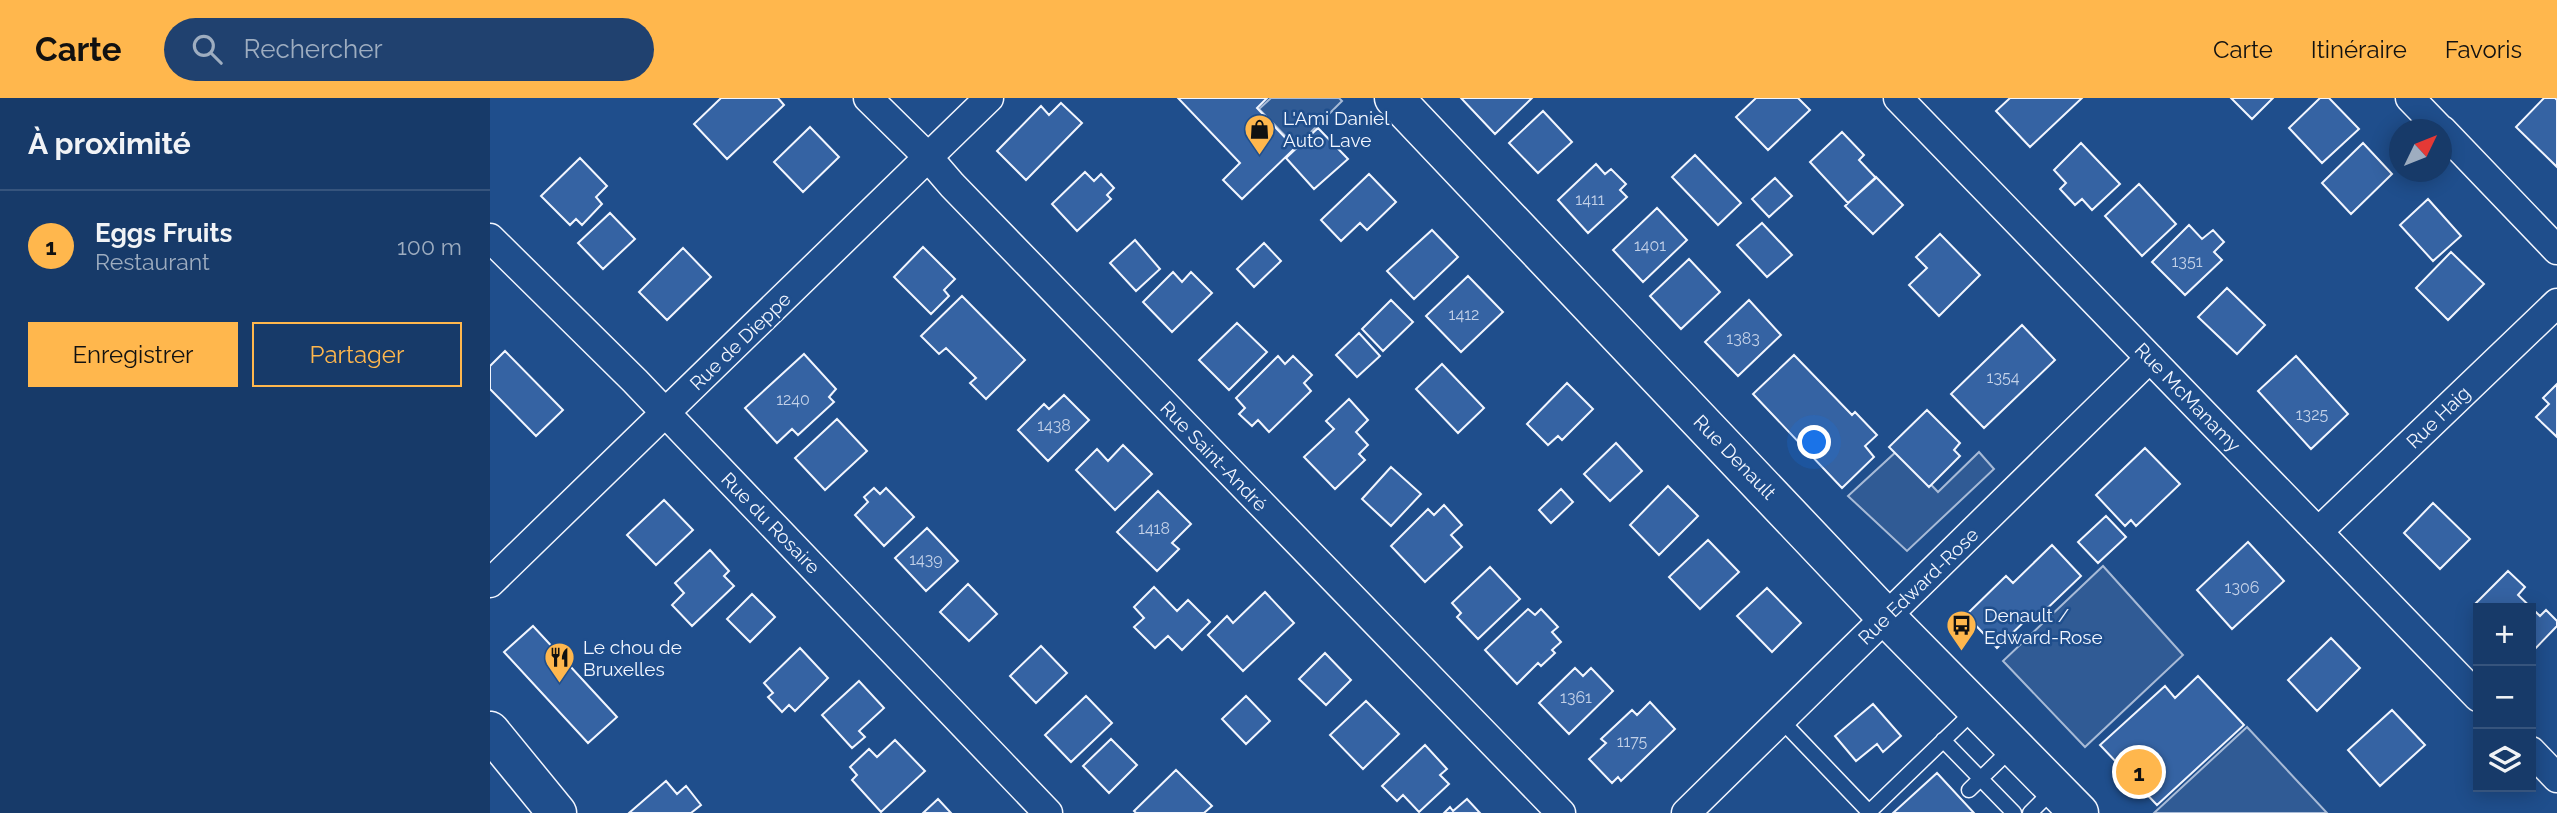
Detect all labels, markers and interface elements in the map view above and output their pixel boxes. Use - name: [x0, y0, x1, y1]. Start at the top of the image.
- search box: [164, 18, 654, 81]
- text: Carte: [35, 30, 122, 69]
- icon: search: [188, 30, 226, 68]
- text: Rechercher: [244, 34, 383, 64]
- text: Carte: [2213, 35, 2273, 64]
- text: Itinéraire: [2311, 35, 2407, 64]
- text: Favoris: [2445, 35, 2522, 64]
- place label: L'Ami Daniel Auto Lave: [1283, 107, 1390, 151]
- shop icon: L'Ami Daniel Auto Lave: [1243, 112, 1277, 156]
- north arrow: [2389, 119, 2452, 182]
- text: À proximité: [28, 126, 191, 161]
- house number: 1411: [1575, 190, 1605, 209]
- text: Eggs Fruits: [95, 218, 232, 248]
- text: 1: [45, 233, 57, 260]
- text: 100 m: [397, 233, 462, 260]
- house number: 1401: [1634, 236, 1666, 255]
- text: Restaurant: [95, 248, 210, 275]
- house number: 1351: [2172, 252, 2203, 271]
- street label: Rue de Dieppe: [685, 288, 795, 394]
- house number: 1412: [1449, 305, 1479, 324]
- button: Enregistrer: [28, 322, 238, 387]
- button: Partager: [252, 322, 462, 387]
- house number: 1383: [1726, 329, 1760, 348]
- street label: Rue McManamy: [2131, 338, 2245, 456]
- house number: 1354: [1987, 368, 2020, 387]
- street label: Rue Haig: [2402, 381, 2474, 453]
- house number: 1240: [776, 390, 810, 409]
- street label: Rue Saint-André: [1156, 397, 1272, 515]
- house number: 1325: [2296, 405, 2329, 424]
- street label: Rue Denault: [1689, 410, 1781, 504]
- house number: 1438: [1037, 416, 1071, 435]
- your location: [1797, 425, 1831, 459]
- street label: Rue du Rosaire: [717, 468, 825, 578]
- house number: 1418: [1138, 519, 1170, 538]
- street label: Rue Edward-Rose: [1853, 523, 1983, 649]
- house number: 1439: [909, 550, 943, 569]
- house number: 1306: [2225, 578, 2259, 597]
- map controls: [2473, 603, 2536, 792]
- button: +: [2473, 603, 2536, 666]
- place label: Denault / Edward-Rose: [1984, 604, 2103, 648]
- bus stop icon: Denault / Edward-Rose: [1944, 609, 1978, 653]
- place label: Le chou de Bruxelles: [583, 636, 682, 680]
- restaurant icon: Le chou de Bruxelles: [543, 641, 577, 685]
- button: −: [2473, 666, 2536, 729]
- house number: 1361: [1560, 688, 1592, 707]
- button: layers: [2473, 729, 2536, 792]
- house number: 1175: [1617, 732, 1648, 751]
- pin: 1: [2116, 746, 2162, 798]

